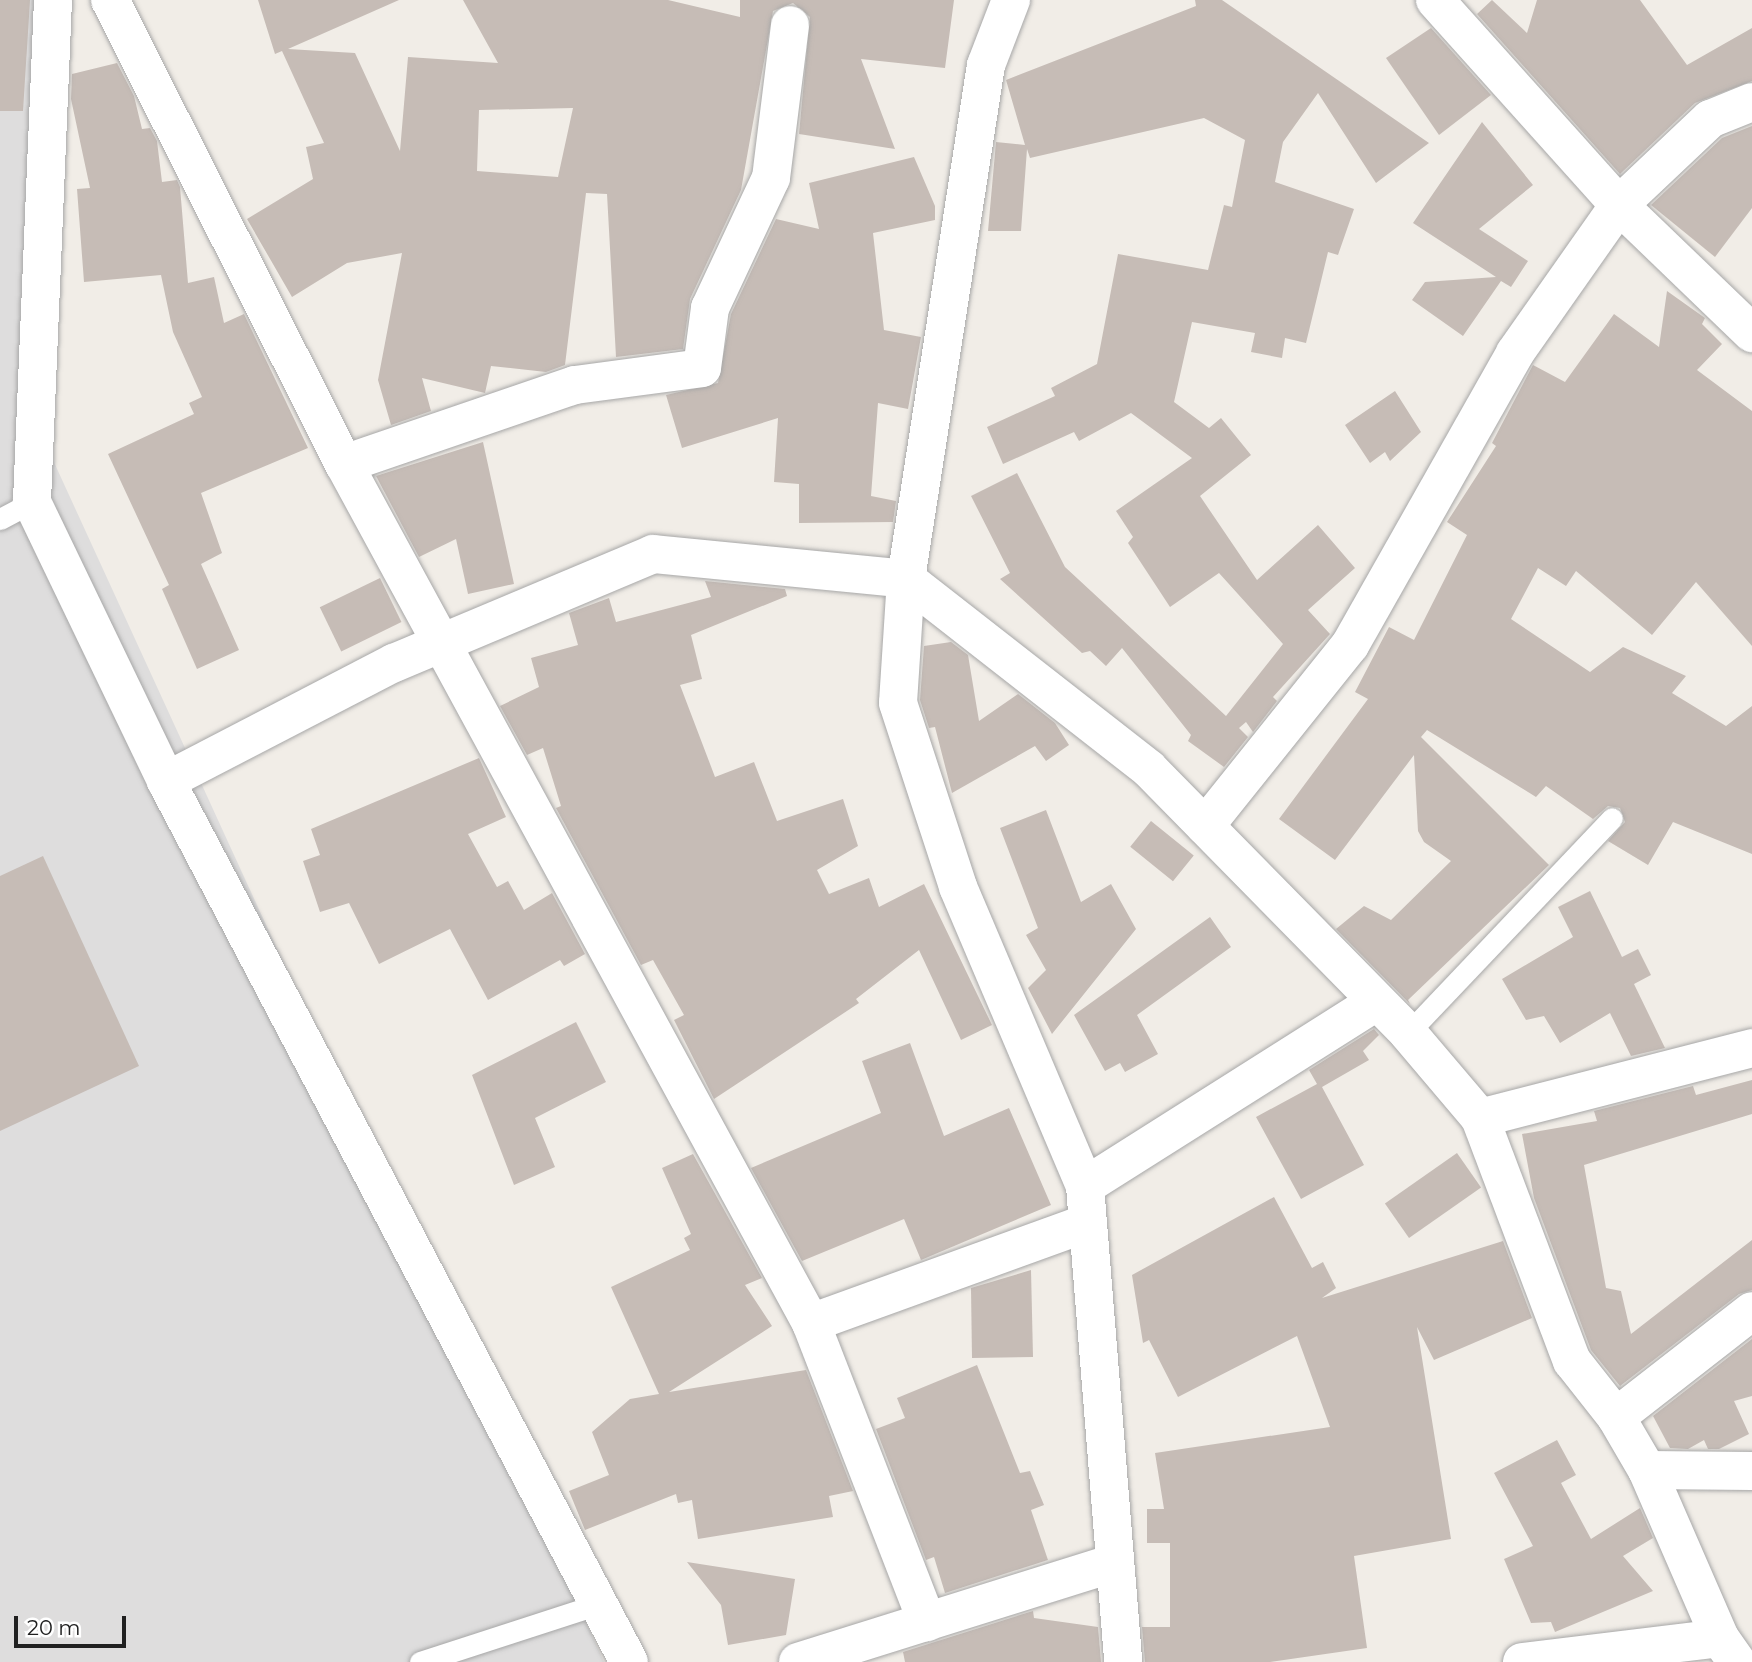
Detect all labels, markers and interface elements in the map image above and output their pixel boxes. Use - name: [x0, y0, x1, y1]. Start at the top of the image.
- scale bar: [18, 1602, 130, 1646]
- text: 20 m: [27, 1615, 81, 1640]

